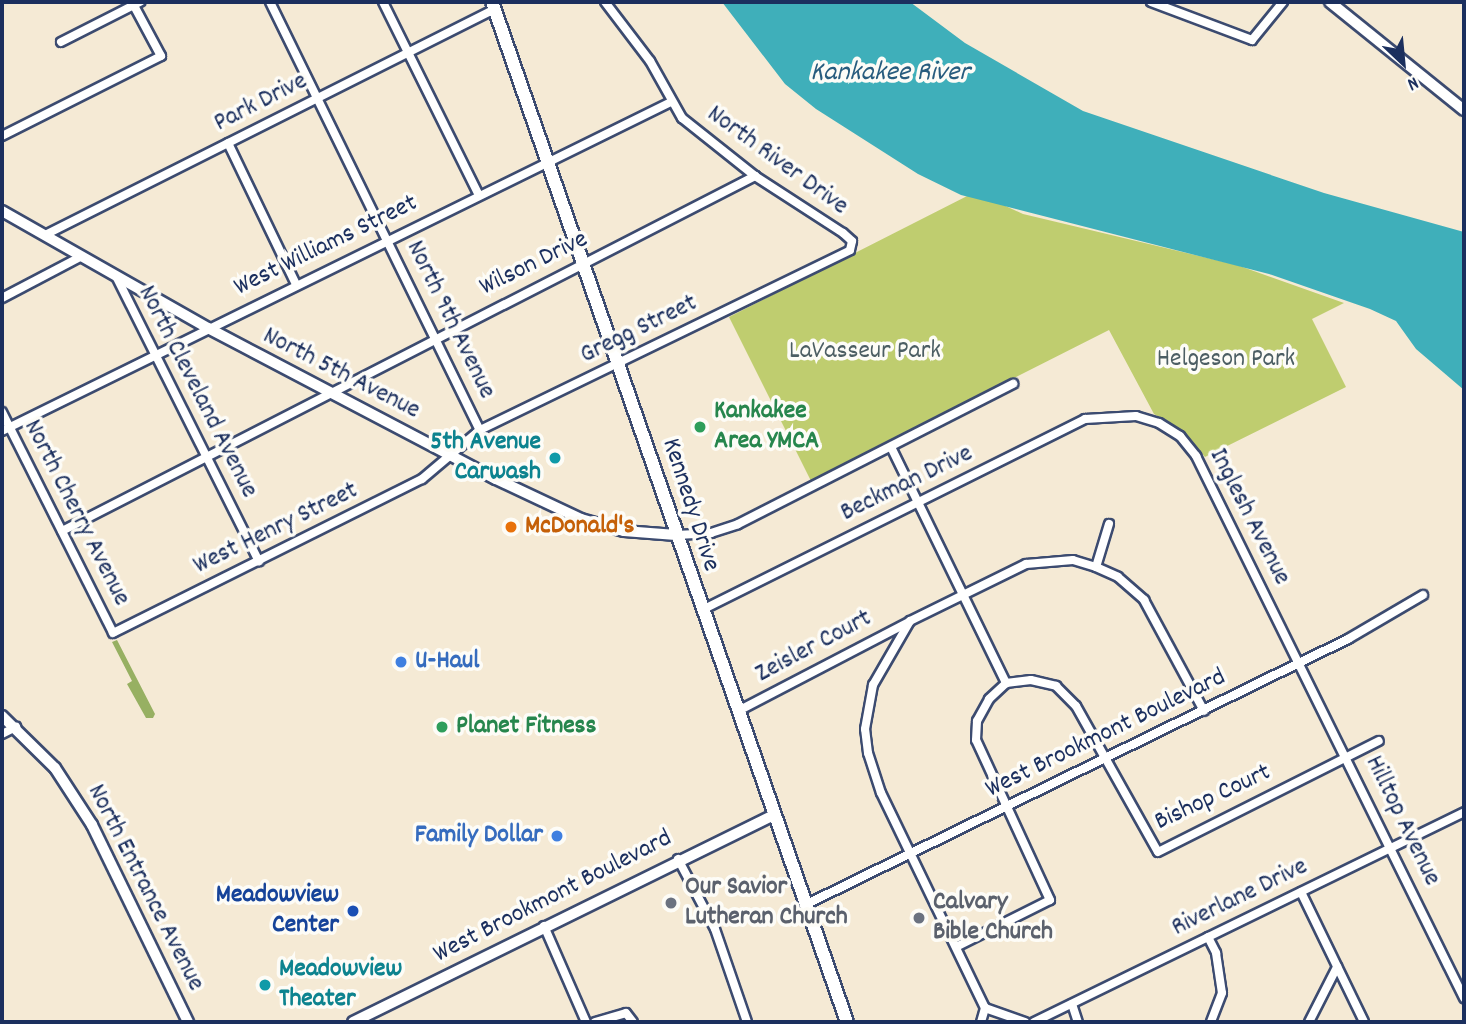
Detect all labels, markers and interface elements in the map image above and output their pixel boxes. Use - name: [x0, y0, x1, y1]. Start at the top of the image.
- north arrow: [1368, 28, 1438, 98]
- water label: Kankakee River: [810, 57, 970, 91]
- street label: Park Drive: [209, 66, 313, 140]
- text: N: [1402, 68, 1423, 97]
- street label: North River Drive: [700, 99, 854, 223]
- street label: West Williams Street: [229, 188, 423, 304]
- street label: Wilson Drive: [475, 224, 593, 304]
- street label: North 9th Avenue: [398, 236, 502, 404]
- street label: North Cleveland Avenue: [130, 281, 264, 503]
- street label: Gregg Street: [575, 288, 703, 372]
- street label: North 5th Avenue: [257, 321, 425, 427]
- park label: LaVasseur Park: [789, 336, 941, 368]
- park label: Helgeson Park: [1157, 344, 1295, 376]
- place label: Kankakee Area YMCA: [714, 396, 819, 458]
- street label: North Cherry Avenue: [16, 415, 136, 611]
- marker: Kankakee Area YMCA: [692, 419, 708, 435]
- place label: 5th Avenue Carwash: [430, 427, 541, 488]
- street label: Kennedy Drive: [654, 435, 726, 575]
- street label: Beckman Drive: [836, 439, 978, 529]
- street label: Inglesh Avenue: [1201, 444, 1297, 590]
- marker: 5th Avenue Carwash: [547, 450, 563, 466]
- street label: West Henry Street: [189, 476, 363, 582]
- place label: McDonald's: [525, 511, 634, 543]
- marker: McDonald's: [503, 519, 519, 535]
- street label: Zeisler Court: [751, 603, 877, 691]
- place label: U-Haul: [415, 646, 479, 678]
- marker: U-Haul: [393, 654, 409, 670]
- street label: West Brookmont Boulevard: [981, 662, 1231, 806]
- place label: Planet Fitness: [456, 711, 596, 743]
- marker: Planet Fitness: [434, 719, 450, 735]
- street label: Hilltop Avenue: [1357, 751, 1447, 891]
- street label: Bishop Court: [1150, 758, 1276, 838]
- street label: North Entrance Avenue: [79, 779, 211, 997]
- place label: Family Dollar: [415, 820, 543, 852]
- street label: West Brookmont Boulevard: [429, 823, 677, 971]
- marker: Family Dollar: [549, 828, 565, 844]
- street label: Riverlane Drive: [1167, 852, 1313, 944]
- place label: Our Savior Lutheran Church: [685, 872, 848, 934]
- place label: Meadowview Center: [216, 880, 339, 942]
- place label: Calvary Bible Church: [933, 887, 1053, 948]
- marker: Our Savior Lutheran Church: [663, 895, 679, 911]
- marker: Meadowview Center: [345, 903, 361, 919]
- marker: Calvary Bible Church: [911, 910, 927, 926]
- place label: Meadowview Theater: [279, 954, 402, 1016]
- marker: Meadowview Theater: [257, 977, 273, 993]

